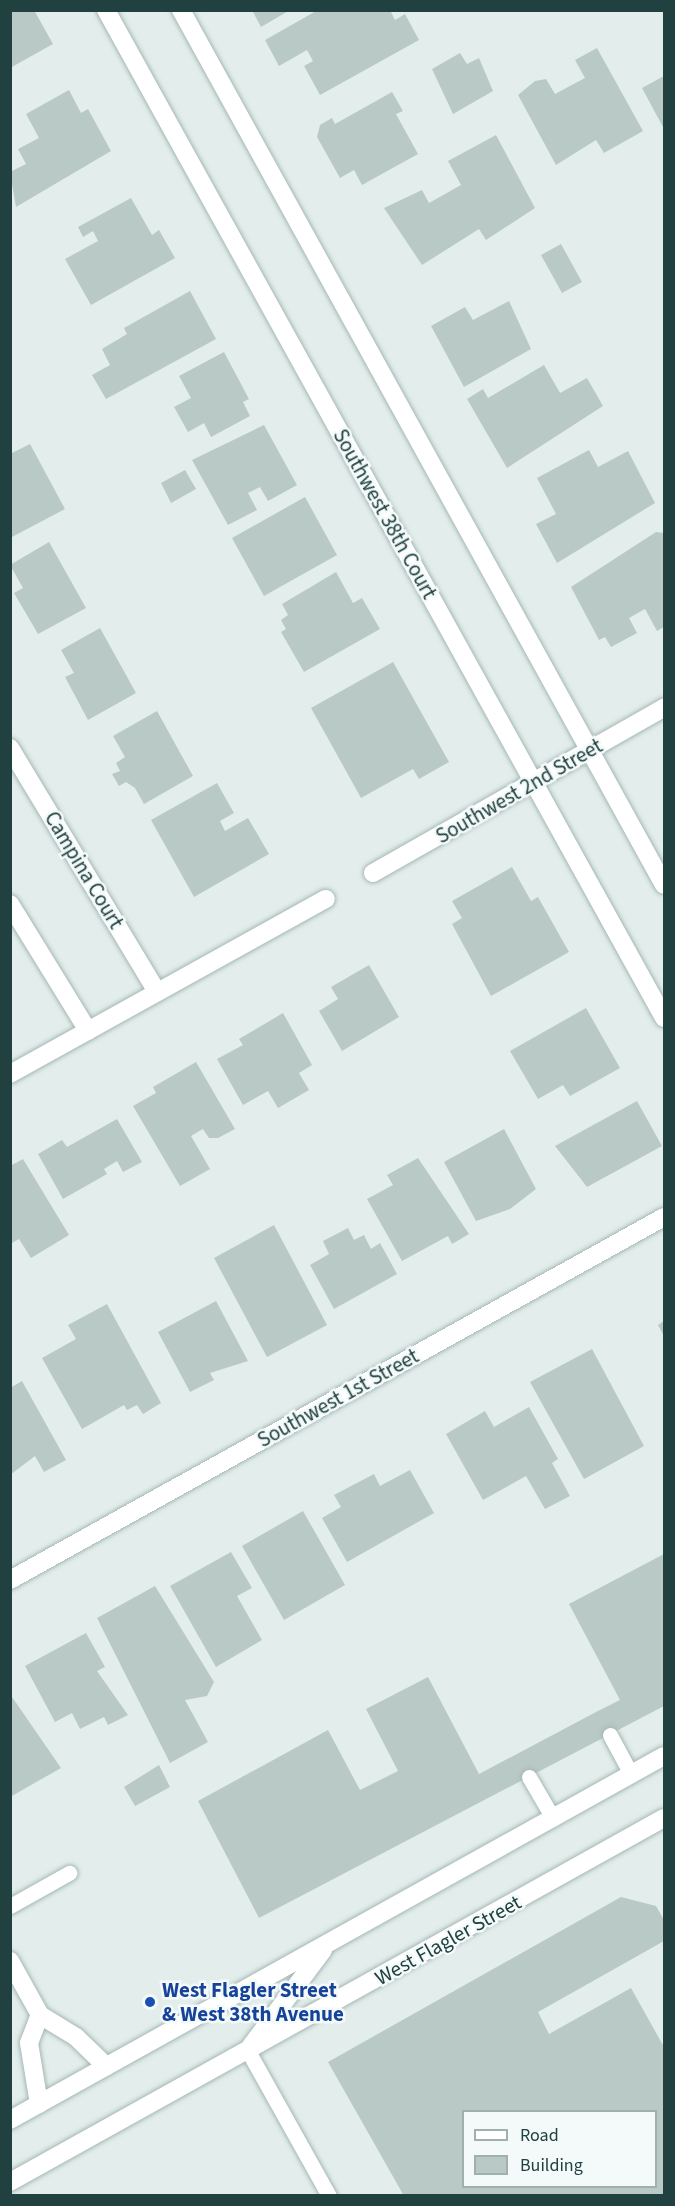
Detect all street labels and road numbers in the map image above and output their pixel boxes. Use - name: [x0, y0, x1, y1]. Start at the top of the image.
- street label: Southwest 38th Court: [328, 425, 442, 603]
- street label: Southwest 2nd Street: [431, 733, 607, 849]
- street label: Campina Court: [39, 807, 129, 933]
- street label: Southwest 1st Street: [253, 1343, 423, 1453]
- street label: West Flagler Street: [370, 1889, 526, 1991]

